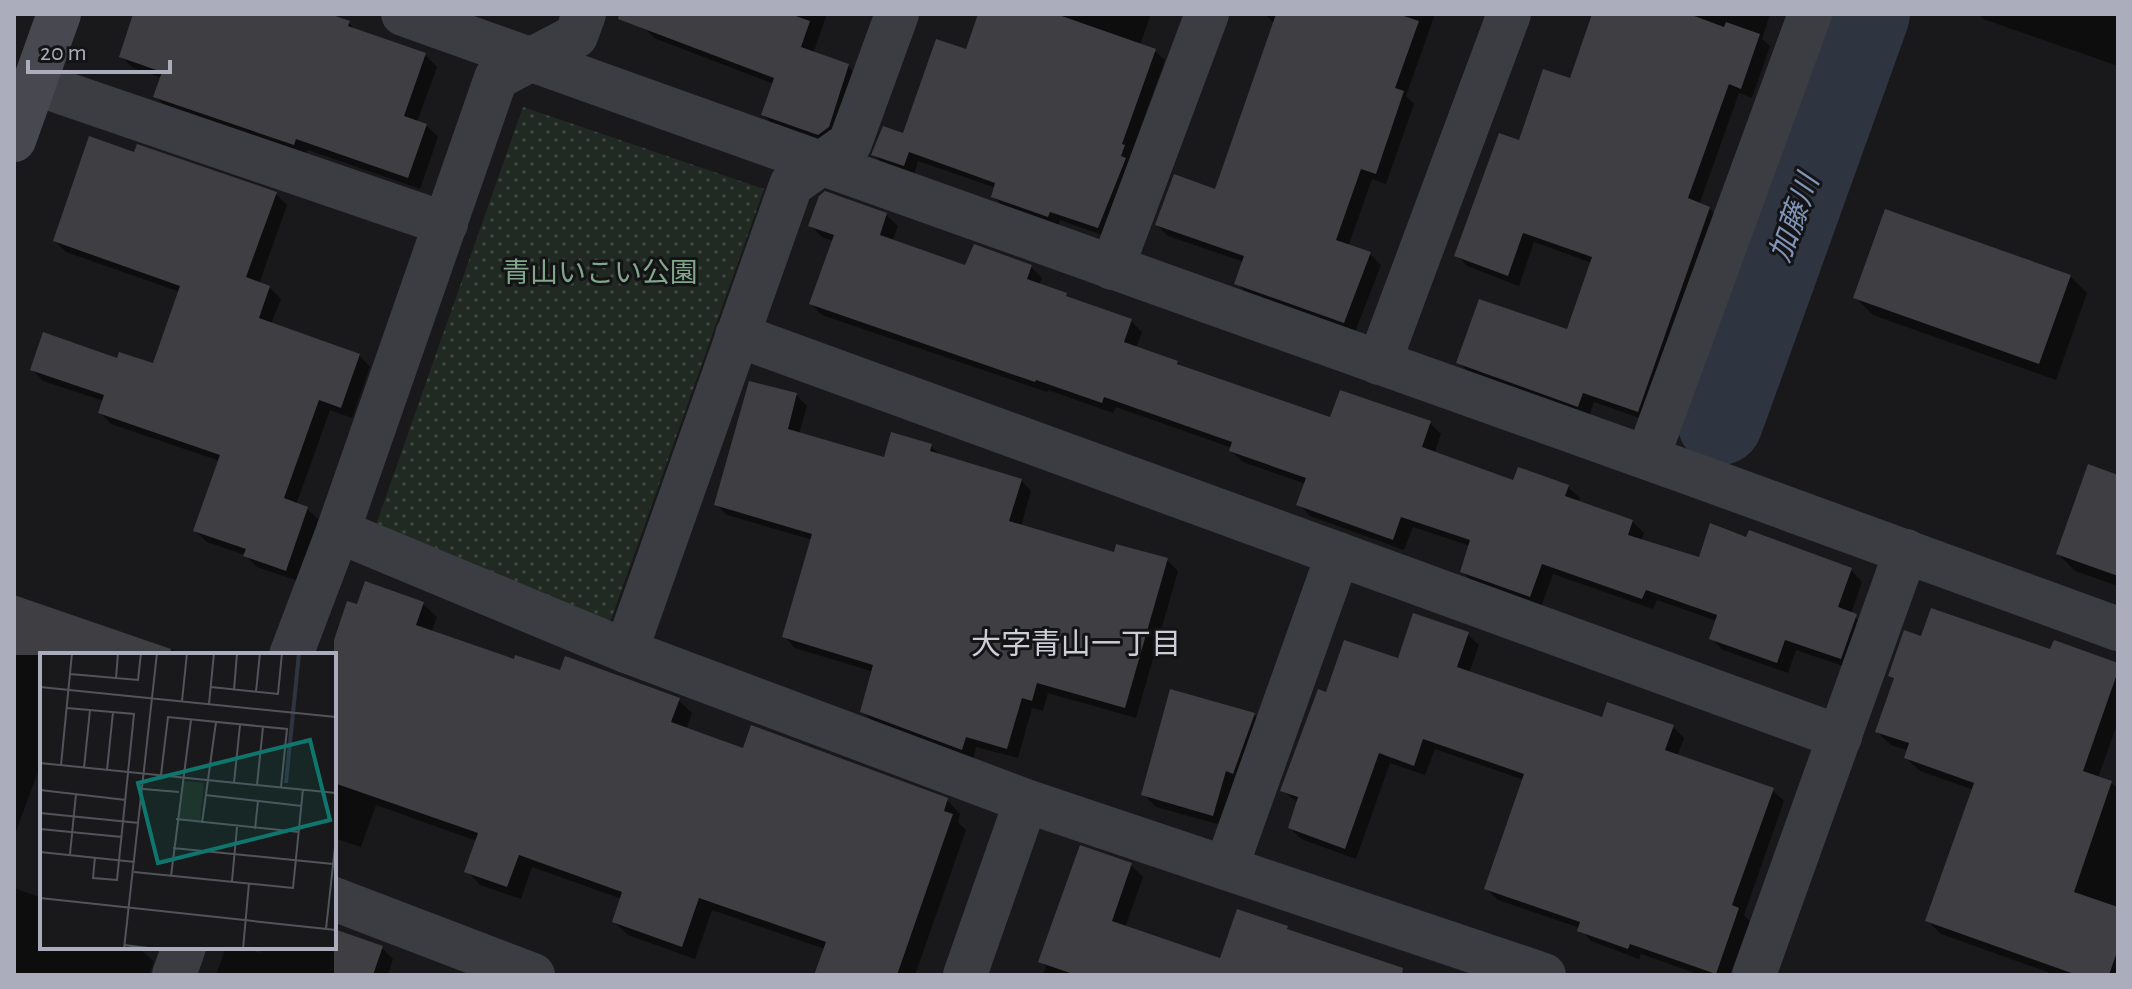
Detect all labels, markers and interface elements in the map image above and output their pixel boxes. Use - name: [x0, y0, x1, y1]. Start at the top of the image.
- scale bar: [28, 24, 170, 74]
- text: 20 m: [40, 41, 87, 65]
- water label: 加藤川: [1764, 167, 1825, 266]
- park label: 青山いこい公園: [502, 258, 698, 288]
- district label: 大字青山一丁目: [971, 628, 1181, 660]
- inset map: [40, 653, 336, 949]

